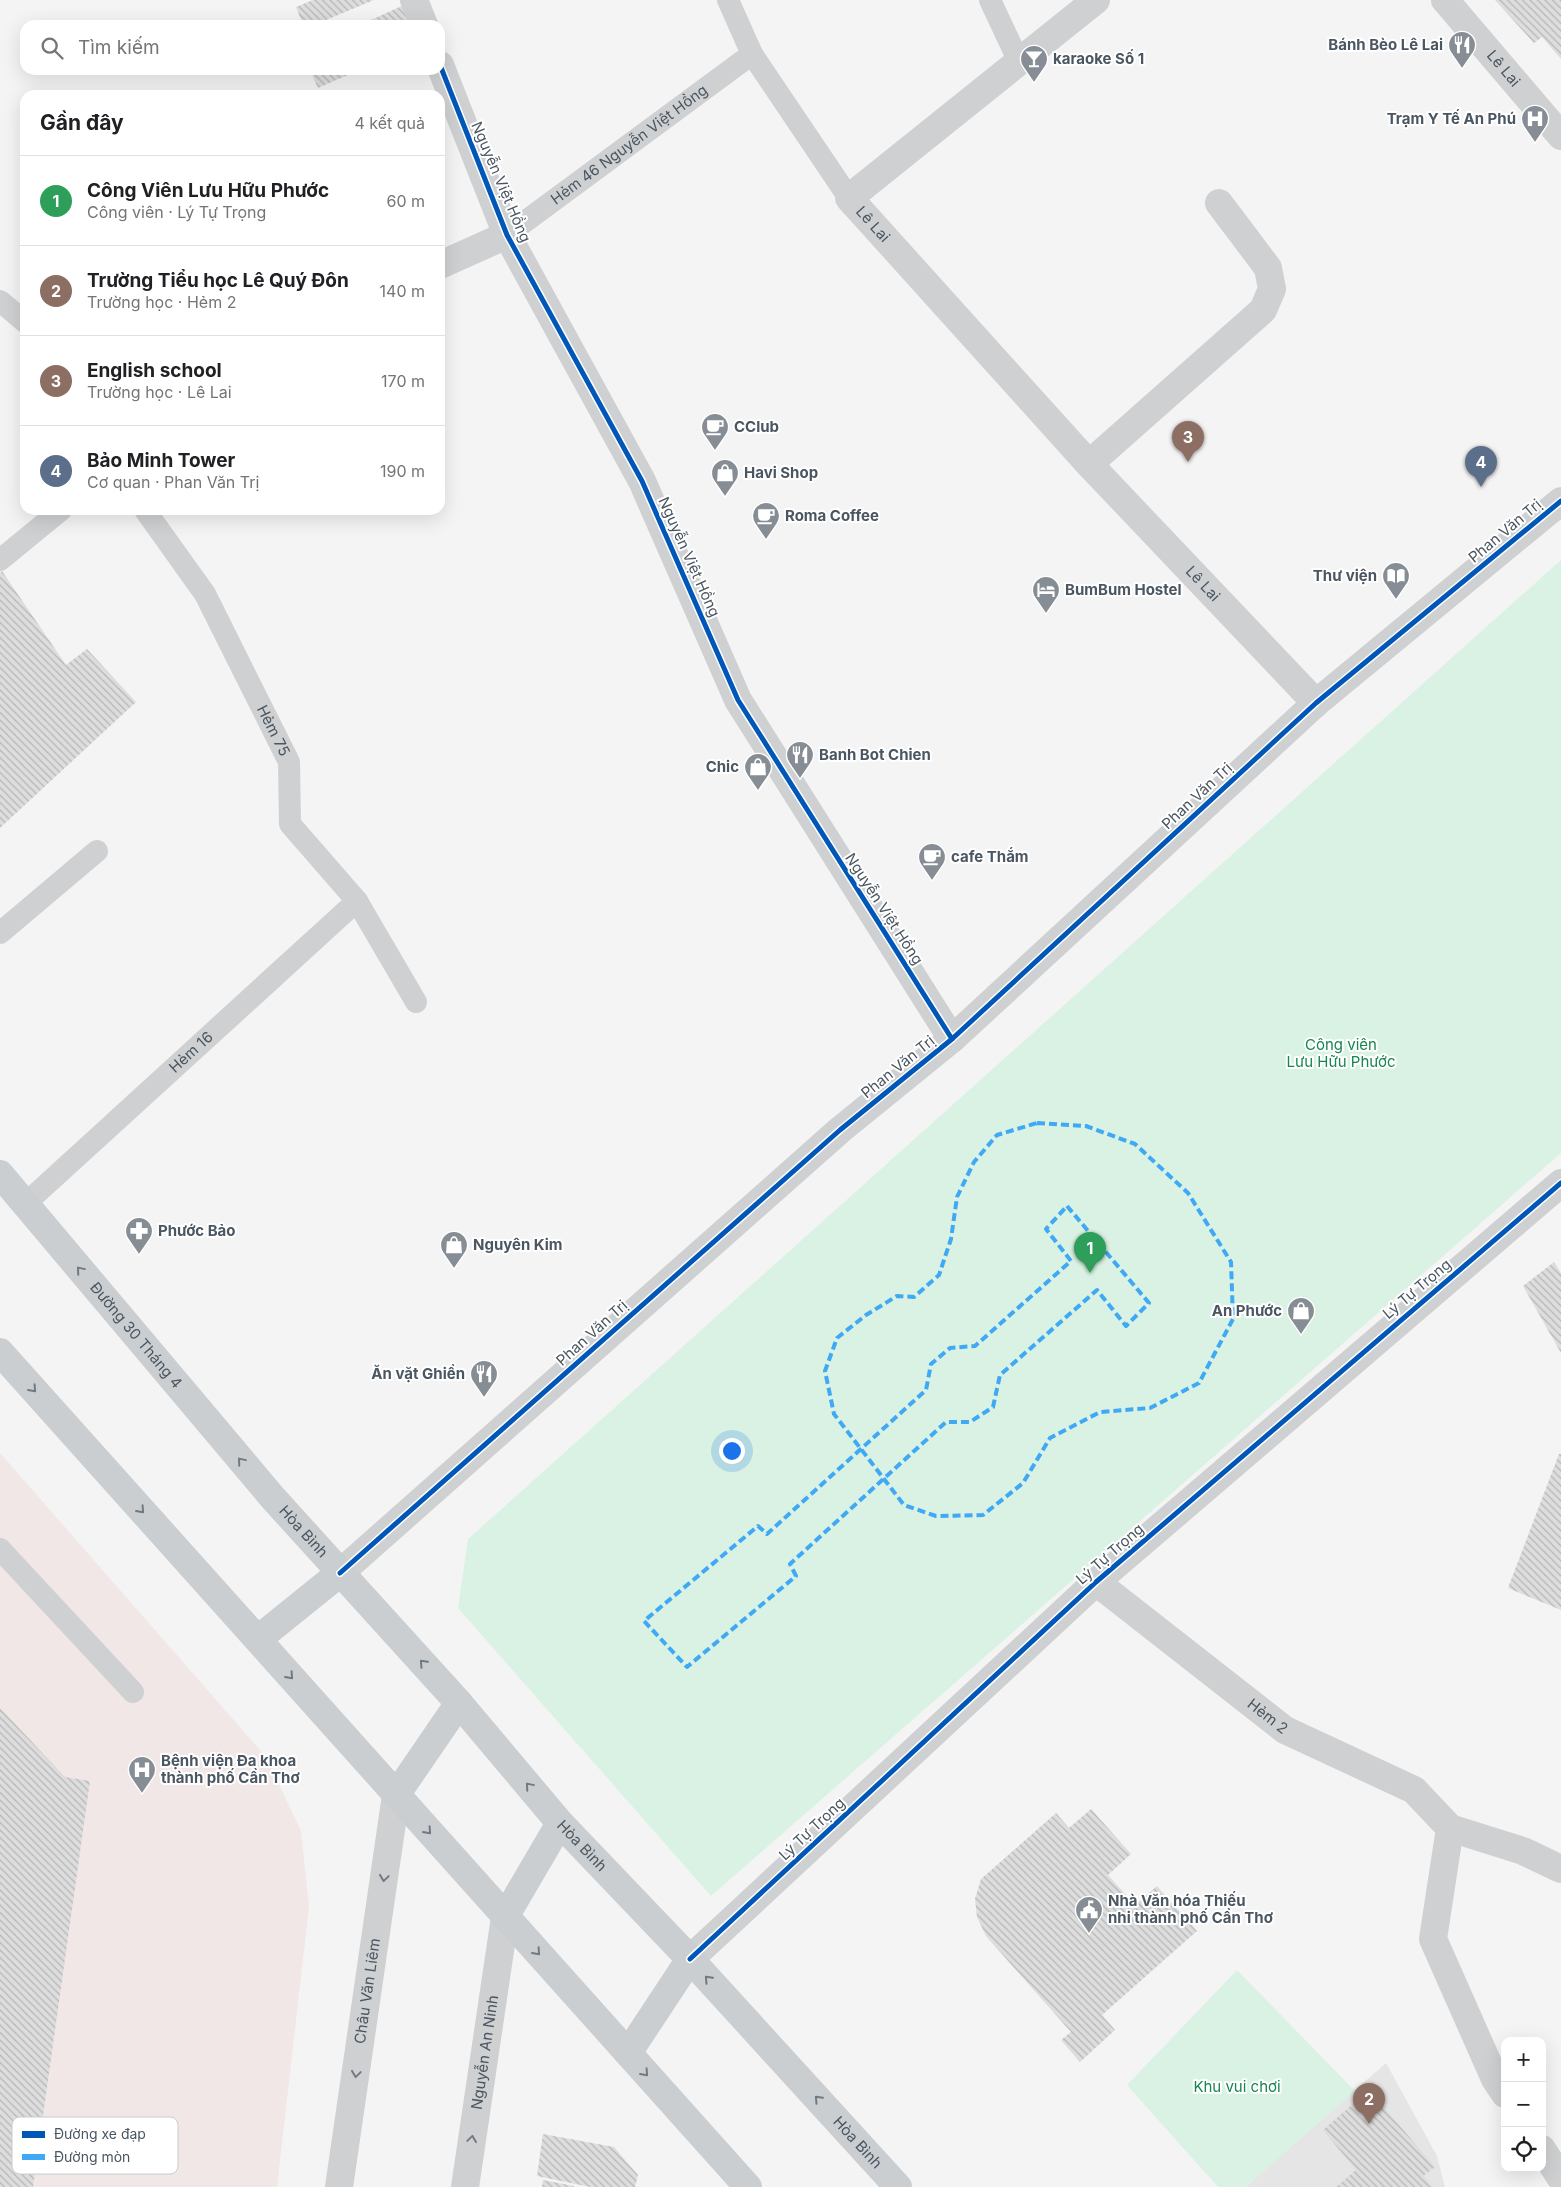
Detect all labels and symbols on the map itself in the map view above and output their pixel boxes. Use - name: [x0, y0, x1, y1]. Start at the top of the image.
- restaurant icon: Bánh Bèo Lê Lai: [1447, 30, 1477, 69]
- place label: Bánh Bèo Lê Lai: [1328, 35, 1443, 54]
- bar icon: karaoke Số 1: [1019, 44, 1049, 83]
- street label: Lê Lai: [1483, 46, 1525, 90]
- place label: karaoke Số 1: [1053, 49, 1144, 68]
- street label: Hẻm 46 Nguyễn Việt Hồng: [547, 80, 711, 208]
- hospital icon: Trạm Y Tế An Phú: [1520, 104, 1550, 143]
- place label: Trạm Y Tế An Phú: [1387, 109, 1516, 128]
- street label: Nguyễn Việt Hồng: [467, 119, 535, 245]
- street label: Lê Lai: [852, 202, 894, 246]
- cafe icon: CClub: [700, 412, 730, 451]
- place label: CClub: [734, 417, 779, 436]
- pin: 3: [1172, 421, 1204, 462]
- pin: 4: [1465, 446, 1497, 487]
- shop icon: Havi Shop: [710, 458, 740, 497]
- place label: Havi Shop: [744, 463, 818, 482]
- street label: Nguyễn Việt Hồng: [654, 494, 724, 620]
- street label: Phan Văn Trị: [1464, 495, 1545, 567]
- cafe icon: Roma Coffee: [751, 501, 781, 540]
- place label: Roma Coffee: [785, 506, 879, 525]
- library icon: Thư viện: [1381, 561, 1411, 600]
- street label: Lê Lai: [1182, 562, 1224, 605]
- place label: Thư viện: [1313, 566, 1377, 585]
- hotel icon: BumBum Hostel: [1031, 575, 1061, 614]
- place label: BumBum Hostel: [1065, 580, 1182, 599]
- street label: Hẻm 75: [253, 702, 295, 759]
- restaurant icon: Banh Bot Chien: [785, 740, 815, 779]
- place label: Banh Bot Chien: [819, 745, 931, 764]
- shop icon: Chic: [743, 752, 773, 791]
- place label: Chic: [706, 757, 739, 776]
- street label: Phan Văn Trị: [1157, 758, 1236, 833]
- cafe icon: cafe Thắm: [917, 842, 947, 881]
- place label: cafe Thắm: [951, 847, 1029, 866]
- street label: Nguyễn Việt Hồng: [841, 849, 928, 968]
- street label: Hẻm 16: [165, 1027, 217, 1077]
- street label: Phan Văn Trị: [857, 1031, 938, 1102]
- park label: Công viên Lưu Hữu Phước: [1286, 1035, 1396, 1071]
- pharmacy icon: Phước Bảo: [124, 1216, 154, 1255]
- place label: Phước Bảo: [158, 1221, 236, 1240]
- shop icon: Nguyên Kim: [439, 1230, 469, 1269]
- pin: 1: [1074, 1232, 1106, 1273]
- place label: Nguyên Kim: [473, 1235, 563, 1254]
- street label: Lý Tự Trọng: [1379, 1255, 1455, 1323]
- one-way arrow: [77, 1266, 86, 1275]
- street label: Đường 30 Tháng 4: [86, 1278, 186, 1392]
- street label: Phan Văn Trị: [552, 1296, 631, 1370]
- shop icon: An Phước: [1286, 1296, 1316, 1335]
- place label: An Phước: [1212, 1301, 1282, 1320]
- restaurant icon: Ăn vặt Ghiền: [469, 1359, 499, 1398]
- place label: Ăn vặt Ghiền: [371, 1364, 465, 1383]
- one-way arrow: [27, 1383, 36, 1392]
- your location: [719, 1438, 745, 1464]
- one-way arrow: [238, 1457, 247, 1466]
- street label: Hòa Bình: [275, 1501, 332, 1561]
- one-way arrow: [135, 1504, 144, 1513]
- street label: Lý Tự Trọng: [1072, 1519, 1147, 1588]
- one-way arrow: [419, 1660, 428, 1669]
- one-way arrow: [284, 1670, 293, 1679]
- street label: Hẻm 2: [1244, 1694, 1292, 1738]
- place label: Bệnh viện Đa khoa thành phố Cần Thơ: [161, 1751, 300, 1787]
- hospital icon: Bệnh viện Đa khoa thành phố Cần Thơ: [127, 1755, 157, 1794]
- one-way arrow: [526, 1783, 534, 1792]
- street label: Lý Tự Trọng: [775, 1793, 849, 1864]
- street label: Hòa Bình: [553, 1816, 611, 1875]
- one-way arrow: [422, 1826, 431, 1835]
- one-way arrow: [379, 1874, 390, 1882]
- place label: Nhà Văn hóa Thiếu nhi thành phố Cần Thơ: [1108, 1891, 1274, 1927]
- public building icon: Nhà Văn hóa Thiếu nhi thành phố Cần Thơ: [1074, 1895, 1104, 1934]
- street label: Châu Văn Liêm: [350, 1937, 384, 2045]
- one-way arrow: [531, 1947, 540, 1956]
- one-way arrow: [705, 1976, 714, 1985]
- street label: Nguyễn An Ninh: [467, 1994, 502, 2111]
- one-way arrow: [640, 2068, 649, 2077]
- one-way arrow: [351, 2069, 361, 2078]
- park label: Khu vui chơi: [1193, 2077, 1281, 2096]
- pin: 2: [1353, 2083, 1385, 2124]
- one-way arrow: [815, 2096, 824, 2105]
- street label: Hòa Bình: [829, 2112, 887, 2172]
- legend: [12, 2117, 178, 2174]
- text: Đường xe đạp: [54, 2125, 146, 2142]
- one-way arrow: [467, 2134, 477, 2143]
- text: Đường mòn: [54, 2148, 130, 2165]

